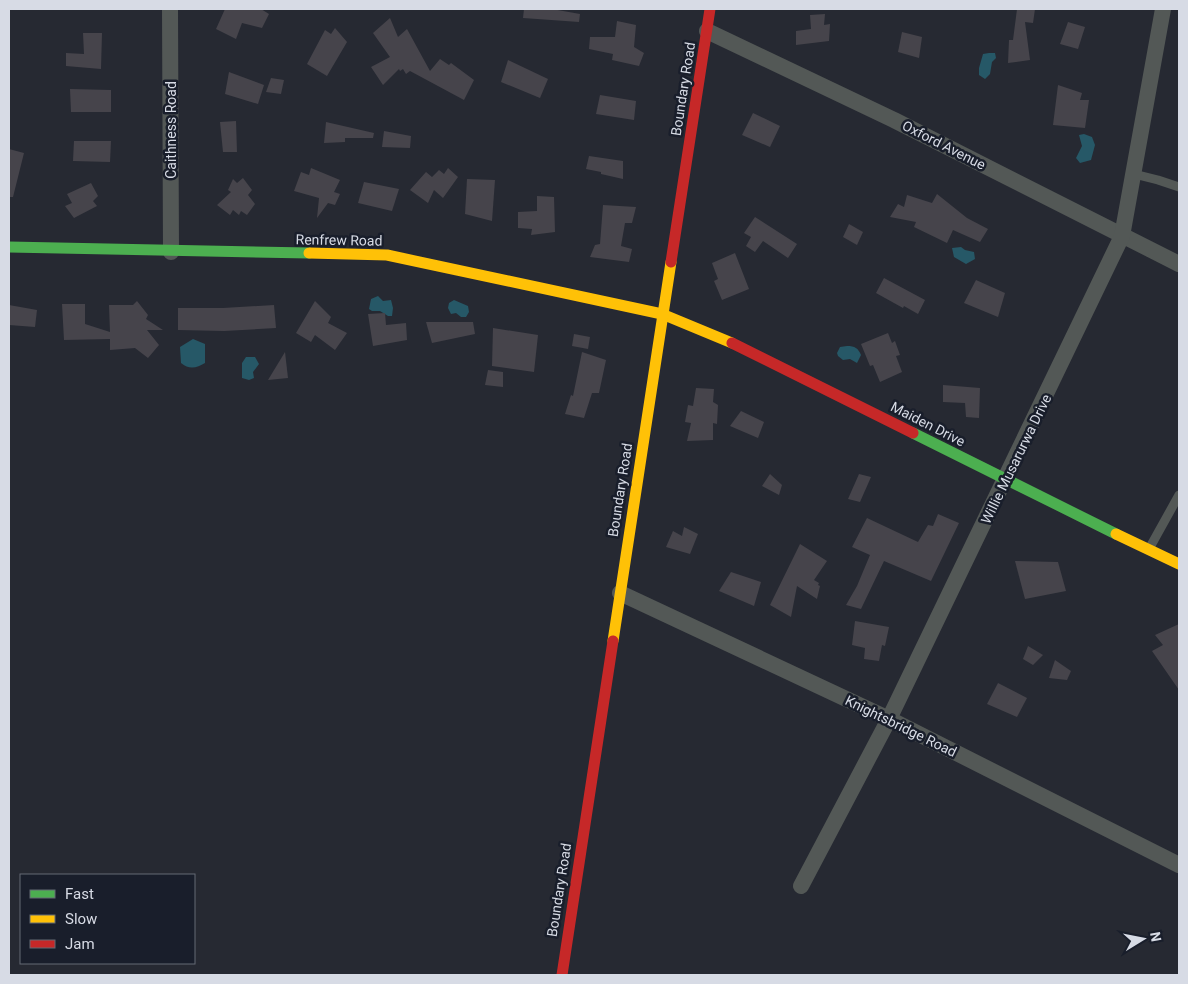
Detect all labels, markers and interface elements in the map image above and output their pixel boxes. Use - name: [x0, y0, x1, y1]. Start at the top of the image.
- street label: Boundary Road: [668, 41, 698, 137]
- street label: Caithness Road: [163, 81, 179, 179]
- street label: Oxford Avenue: [900, 117, 988, 173]
- street label: Renfrew Road: [295, 231, 383, 249]
- street label: Willie Musarurwa Drive: [978, 392, 1054, 526]
- street label: Maiden Drive: [888, 398, 968, 450]
- street label: Boundary Road: [605, 442, 635, 538]
- street label: Knightsbridge Road: [843, 692, 959, 760]
- street label: Boundary Road: [544, 842, 574, 938]
- legend: [20, 874, 195, 964]
- text: Fast: [65, 885, 94, 903]
- text: Slow: [65, 910, 97, 928]
- north arrow: [1118, 914, 1168, 964]
- text: N: [1147, 930, 1165, 943]
- text: Jam: [65, 935, 95, 953]

